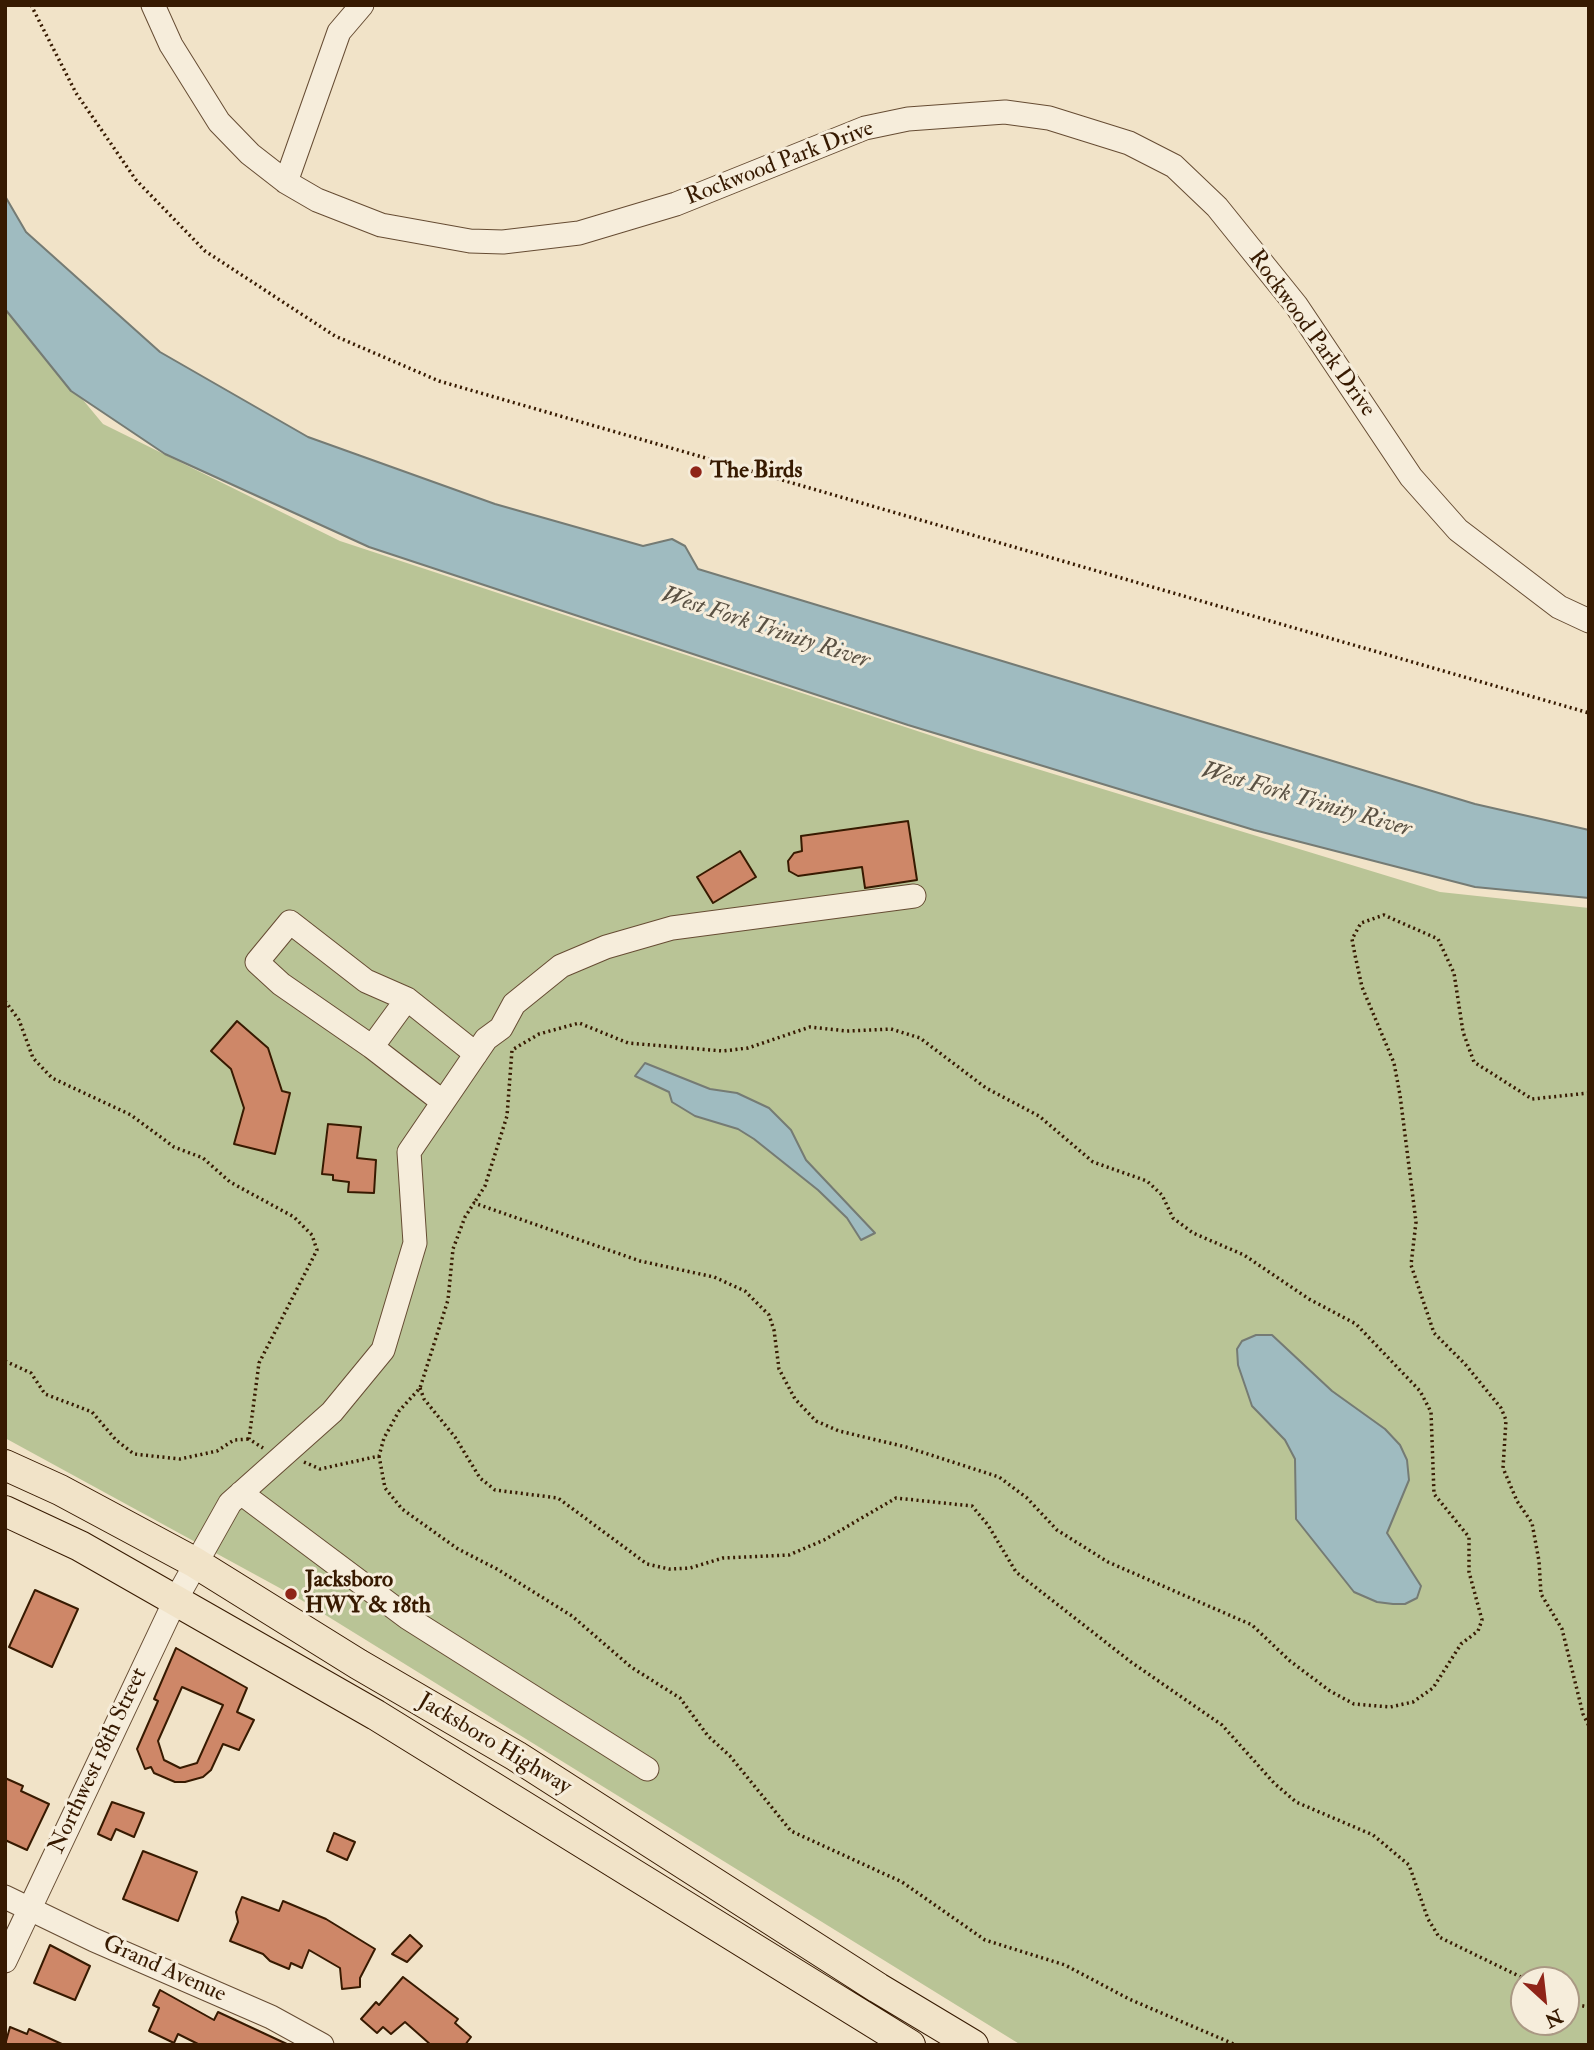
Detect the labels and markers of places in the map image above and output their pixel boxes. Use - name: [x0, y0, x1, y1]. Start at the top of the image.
- place label: The Birds: [710, 458, 802, 486]
- marker: The Birds: [688, 464, 704, 480]
- place label: Jacksboro HWY & 18th: [305, 1567, 431, 1621]
- marker: Jacksboro HWY & 18th: [283, 1586, 299, 1602]

